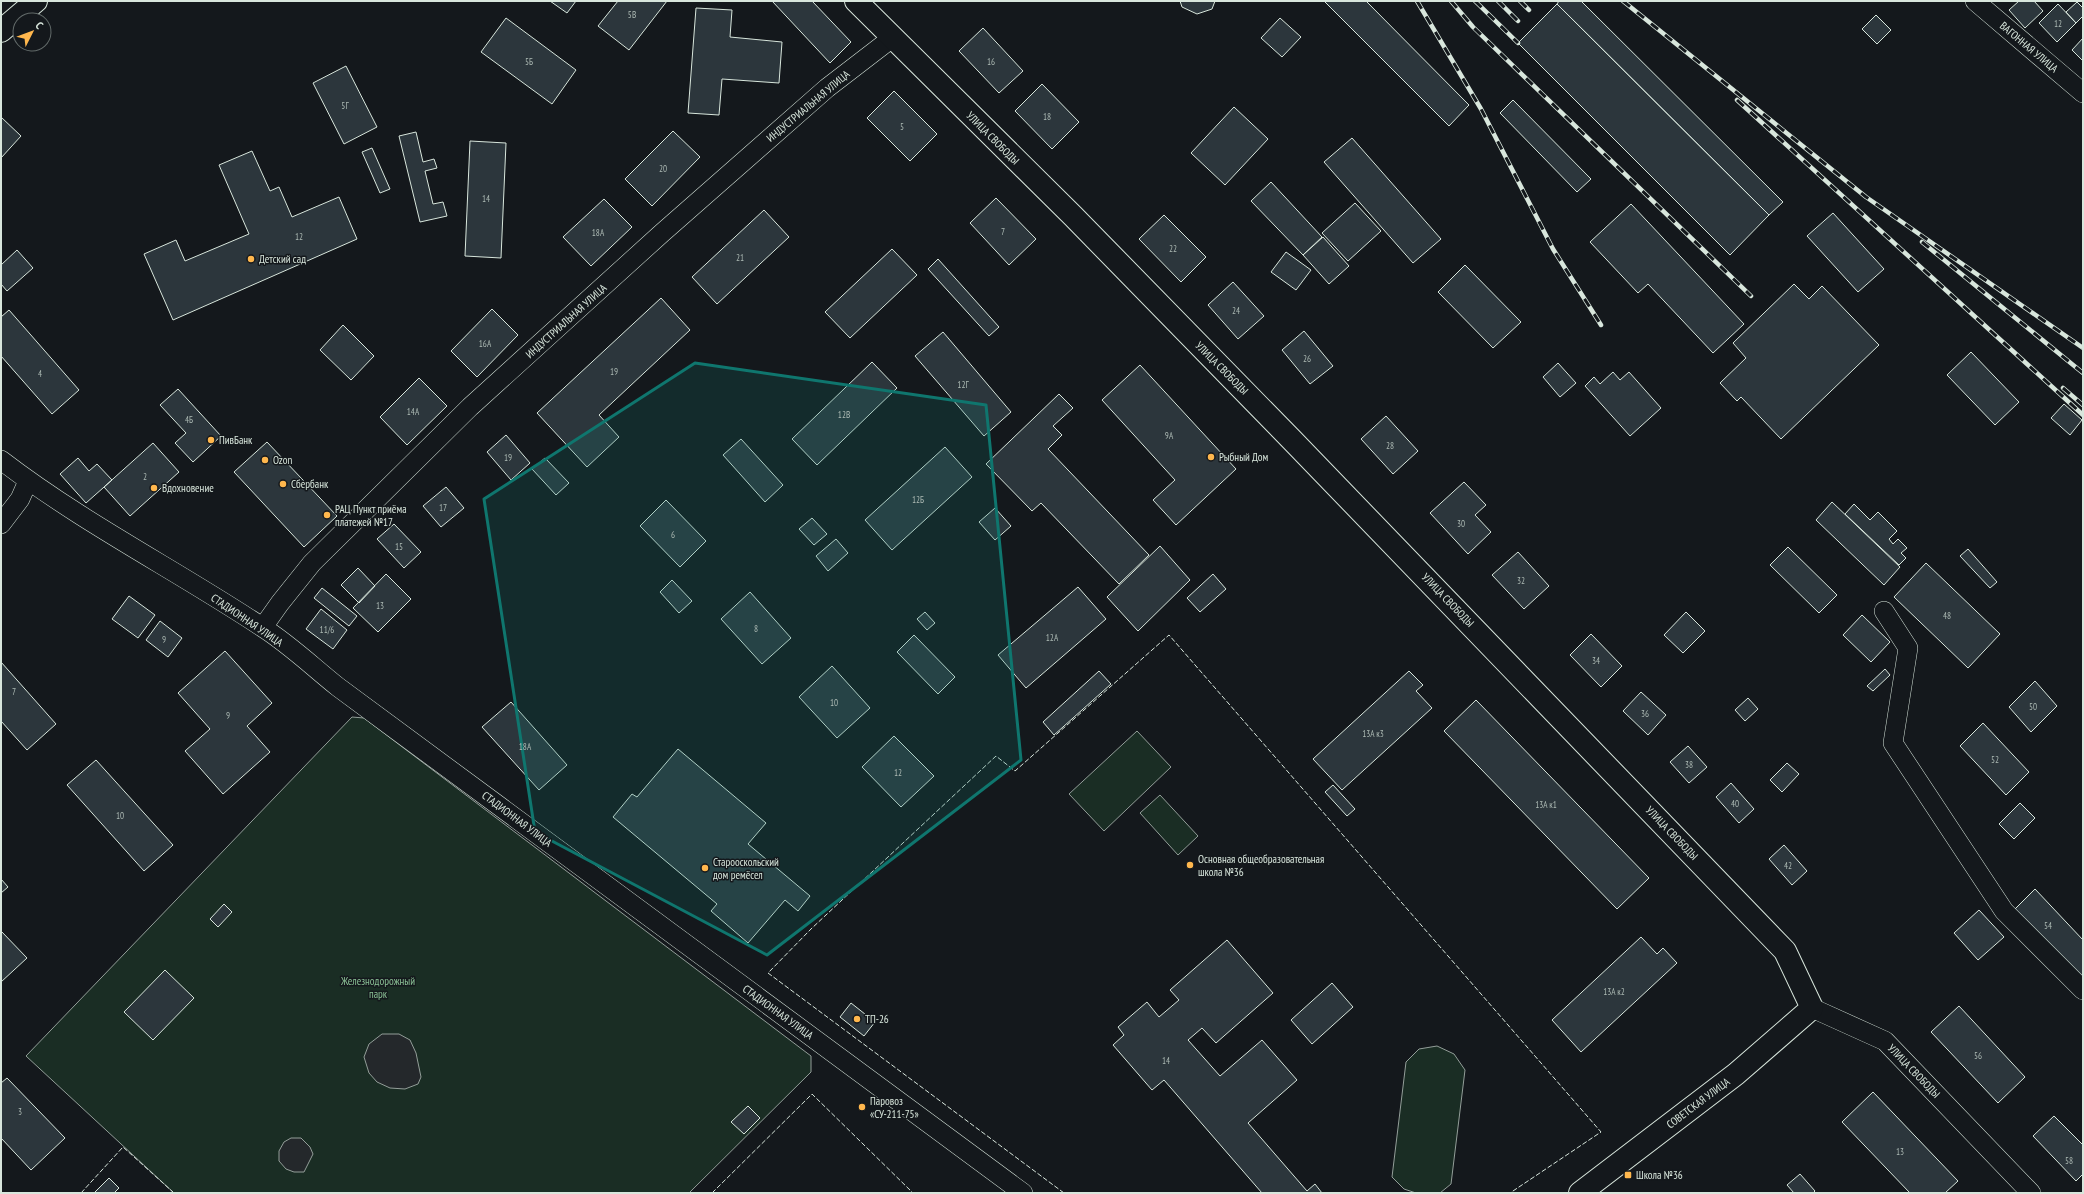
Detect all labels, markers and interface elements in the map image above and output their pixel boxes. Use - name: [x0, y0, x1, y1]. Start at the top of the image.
- house number: 5В: [628, 9, 636, 20]
- north arrow: [12, 12, 52, 52]
- house number: 12: [2054, 18, 2062, 29]
- text: С: [33, 19, 46, 32]
- street label: ВАГОННАЯ УЛИЦА: [1997, 19, 2062, 76]
- house number: 5Б: [525, 56, 533, 67]
- house number: 16: [987, 56, 995, 67]
- street label: ИНДУСТРИАЛЬНАЯ УЛИЦА: [764, 67, 853, 145]
- house number: 5Г: [341, 100, 349, 111]
- street label: УЛИЦА СВОБОДЫ: [964, 109, 1023, 168]
- house number: 18: [1043, 111, 1051, 122]
- house number: 5: [900, 121, 904, 132]
- house number: 20: [659, 163, 667, 174]
- house number: 14: [482, 193, 490, 204]
- house number: 7: [1001, 226, 1005, 237]
- house number: 18А: [592, 227, 605, 238]
- house number: 12: [295, 231, 303, 242]
- house number: 22: [1169, 243, 1177, 254]
- place label: Детский сад: [259, 252, 306, 266]
- house number: 21: [736, 252, 744, 263]
- marker: Детский сад: [246, 254, 256, 264]
- street label: ИНДУСТРИАЛЬНАЯ УЛИЦА: [523, 280, 610, 361]
- house number: 24: [1232, 305, 1240, 316]
- house number: 16А: [479, 338, 492, 349]
- street label: УЛИЦА СВОБОДЫ: [1193, 339, 1252, 398]
- house number: 26: [1303, 353, 1311, 364]
- house number: 19: [610, 366, 618, 377]
- house number: 4: [38, 368, 42, 379]
- house number: 12Г: [957, 379, 969, 390]
- house number: 14А: [407, 406, 420, 417]
- house number: 12В: [838, 409, 850, 420]
- house number: 4Б: [185, 414, 193, 425]
- house number: 9А: [1165, 430, 1174, 441]
- place label: ПивБанк: [219, 433, 253, 447]
- marker: ПивБанк: [206, 435, 216, 445]
- house number: 28: [1386, 440, 1394, 451]
- place label: Рыбный Дом: [1219, 450, 1269, 464]
- house number: 19: [504, 452, 512, 463]
- marker: Рыбный Дом: [1206, 452, 1216, 462]
- place label: Ozon: [273, 453, 292, 467]
- marker: Ozon: [260, 455, 270, 465]
- house number: 2: [143, 471, 147, 482]
- place label: Сбербанк: [291, 477, 329, 491]
- marker: Сбербанк: [278, 479, 288, 489]
- place label: Вдохновение: [162, 481, 214, 495]
- marker: Вдохновение: [149, 483, 159, 493]
- house number: 12Б: [912, 494, 924, 505]
- place label: РАЦ Пункт приёма платежей №17: [335, 502, 407, 529]
- house number: 17: [439, 502, 447, 513]
- marker: РАЦ Пункт приёма платежей №17: [322, 510, 332, 520]
- house number: 30: [1457, 518, 1465, 529]
- house number: 6: [671, 529, 675, 540]
- house number: 15: [395, 541, 403, 552]
- street label: УЛИЦА СВОБОДЫ: [1419, 570, 1477, 630]
- house number: 32: [1517, 575, 1525, 586]
- street label: СТАДИОННАЯ УЛИЦА: [208, 591, 286, 650]
- house number: 13: [376, 600, 384, 611]
- house number: 48: [1943, 610, 1951, 621]
- house number: 8: [754, 623, 758, 634]
- house number: 11/6: [320, 624, 334, 635]
- house number: 12А: [1046, 632, 1059, 643]
- house number: 9: [162, 634, 166, 645]
- house number: 34: [1592, 655, 1600, 666]
- house number: 7: [12, 686, 16, 697]
- house number: 10: [830, 697, 838, 708]
- house number: 50: [2029, 701, 2037, 712]
- house number: 36: [1641, 708, 1649, 719]
- house number: 9: [226, 710, 230, 721]
- house number: 13А к3: [1362, 728, 1384, 739]
- house number: 18А: [519, 741, 532, 752]
- house number: 52: [1991, 754, 1999, 765]
- house number: 38: [1685, 759, 1693, 770]
- house number: 12: [894, 767, 902, 778]
- street label: СТАДИОННАЯ УЛИЦА: [479, 788, 555, 850]
- house number: 40: [1731, 798, 1739, 809]
- house number: 13А к1: [1535, 799, 1557, 810]
- street label: УЛИЦА СВОБОДЫ: [1643, 803, 1701, 863]
- house number: 10: [116, 810, 124, 821]
- place label: Основная общеобразовательная школа №36: [1198, 852, 1324, 879]
- place label: Старооскольский дом ремёсел: [713, 855, 779, 882]
- marker: Основная общеобразовательная школа №36: [1185, 860, 1195, 870]
- house number: 42: [1784, 860, 1792, 871]
- marker: Старооскольский дом ремёсел: [700, 863, 710, 873]
- house number: 54: [2044, 920, 2052, 931]
- park label: Железнодорожный парк: [340, 974, 415, 1001]
- street label: СТАДИОННАЯ УЛИЦА: [740, 982, 817, 1043]
- house number: 13А к2: [1603, 986, 1625, 997]
- place label: ТП-26: [865, 1012, 889, 1026]
- marker: ТП-26: [852, 1014, 862, 1024]
- street label: УЛИЦА СВОБОДЫ: [1885, 1041, 1943, 1101]
- house number: 56: [1974, 1050, 1982, 1061]
- house number: 14: [1162, 1055, 1170, 1066]
- street label: СОВЕТСКАЯ УЛИЦА: [1664, 1074, 1733, 1131]
- place label: Паровоз «СУ-211-75»: [870, 1094, 919, 1121]
- marker: Паровоз «СУ-211-75»: [857, 1102, 867, 1112]
- house number: 3: [18, 1106, 22, 1117]
- house number: 13: [1896, 1146, 1904, 1157]
- house number: 58: [2065, 1155, 2073, 1166]
- place label: Школа №36: [1636, 1168, 1683, 1182]
- marker: Школа №36: [1623, 1170, 1633, 1180]

